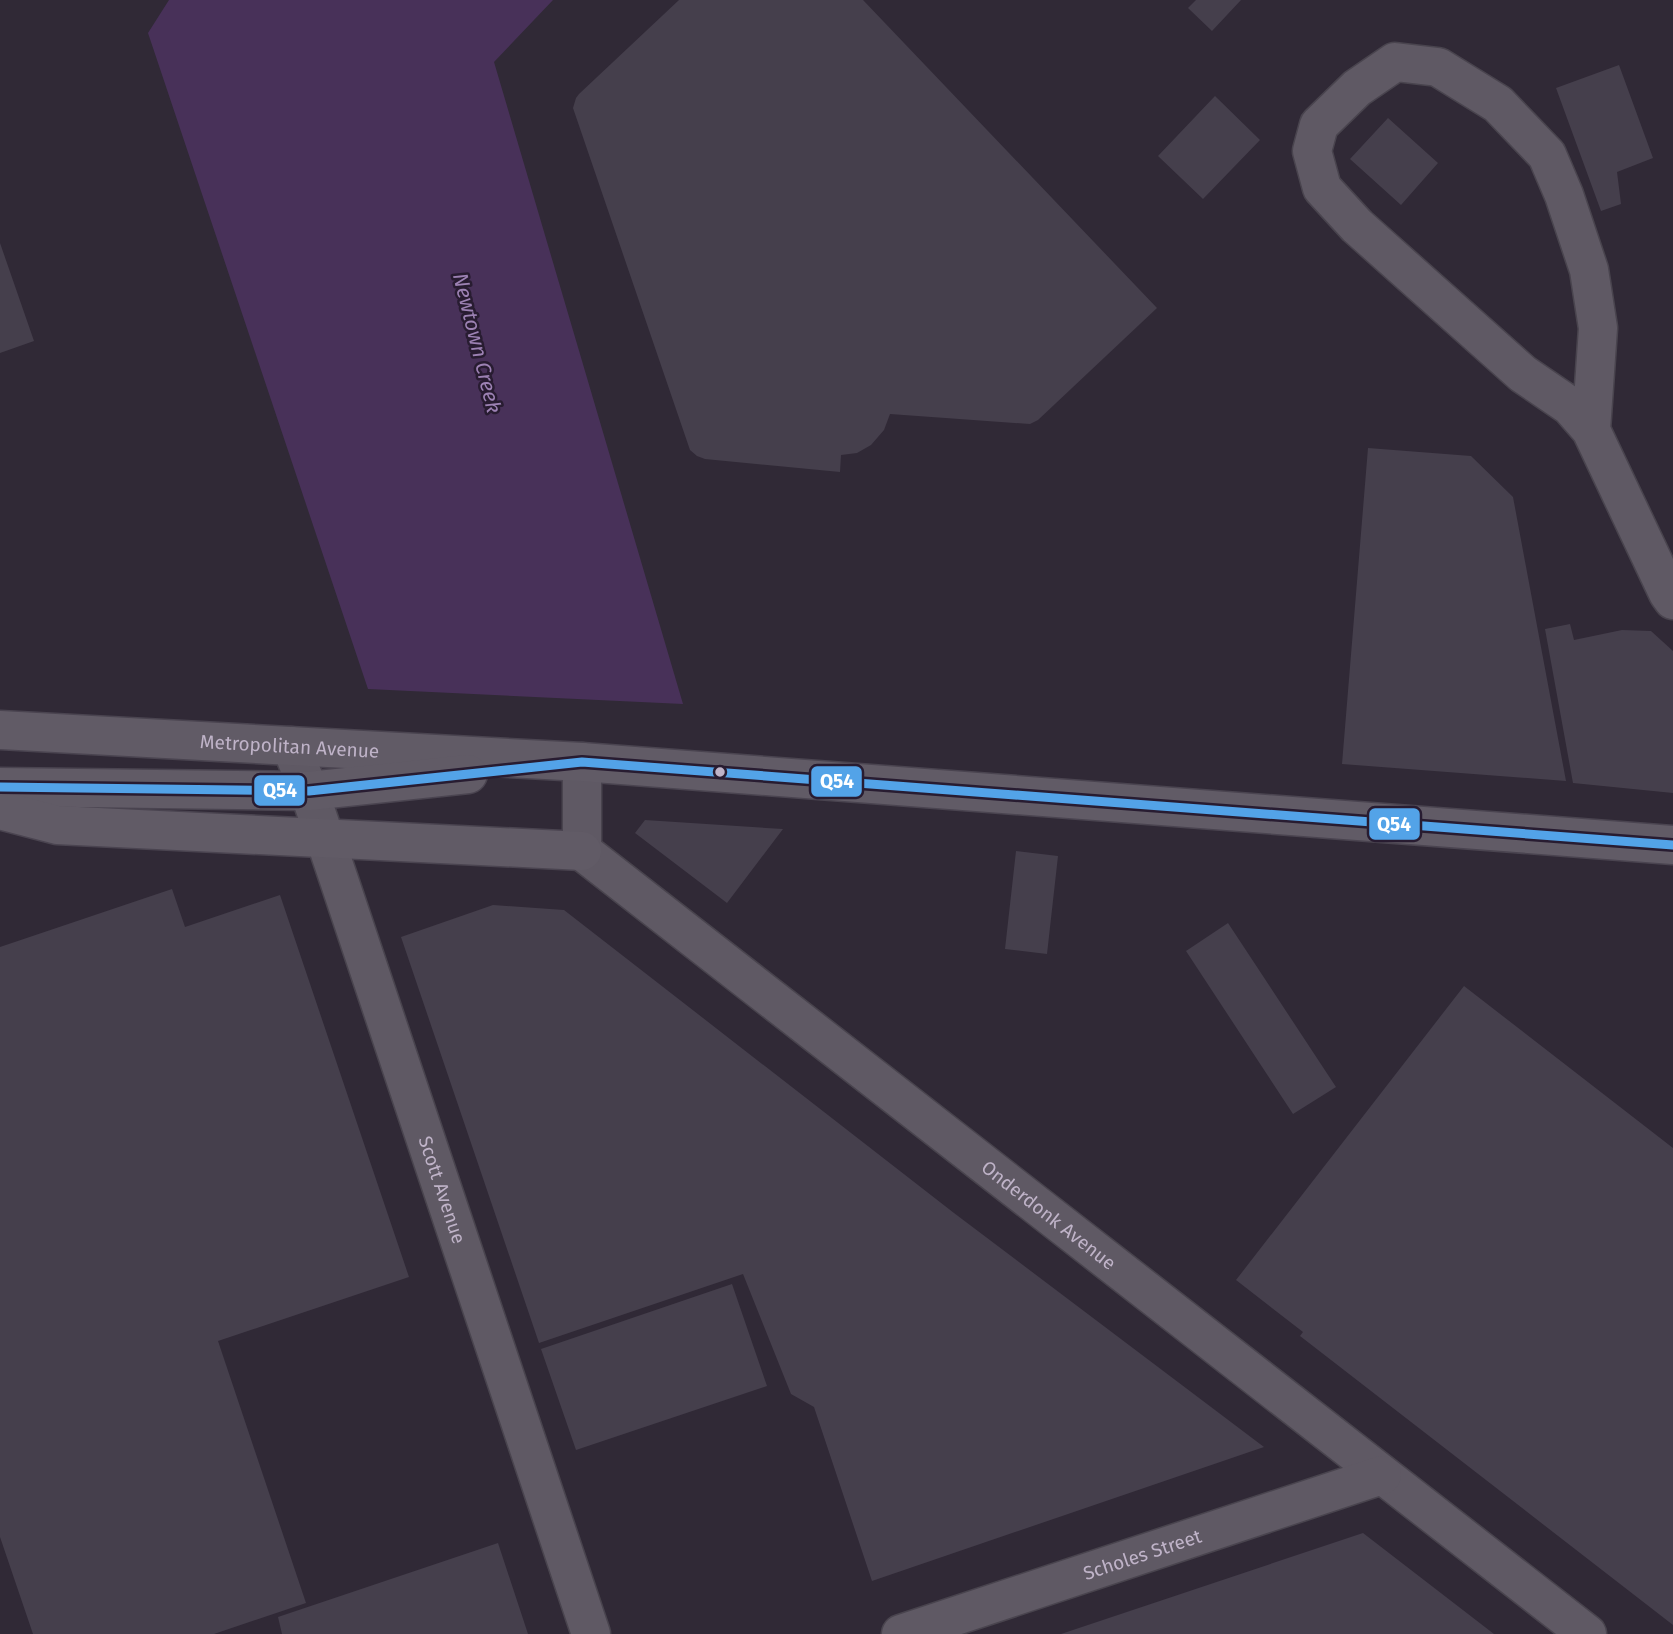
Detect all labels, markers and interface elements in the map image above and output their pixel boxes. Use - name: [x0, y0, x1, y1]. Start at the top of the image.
- water label: Newtown Creek: [447, 270, 507, 416]
- street label: Metropolitan Avenue: [199, 730, 380, 763]
- unlabelled marker: [713, 765, 727, 779]
- line badge: Q54: [810, 765, 863, 798]
- text: Q54: [820, 770, 854, 793]
- line badge: Q54: [253, 774, 306, 807]
- text: Q54: [263, 779, 297, 802]
- line badge: Q54: [1368, 807, 1421, 841]
- text: Q54: [1377, 813, 1411, 836]
- street label: Scott Avenue: [413, 1133, 471, 1247]
- street label: Onderdonk Avenue: [977, 1156, 1121, 1275]
- street label: Scholes Street: [1080, 1524, 1204, 1585]

